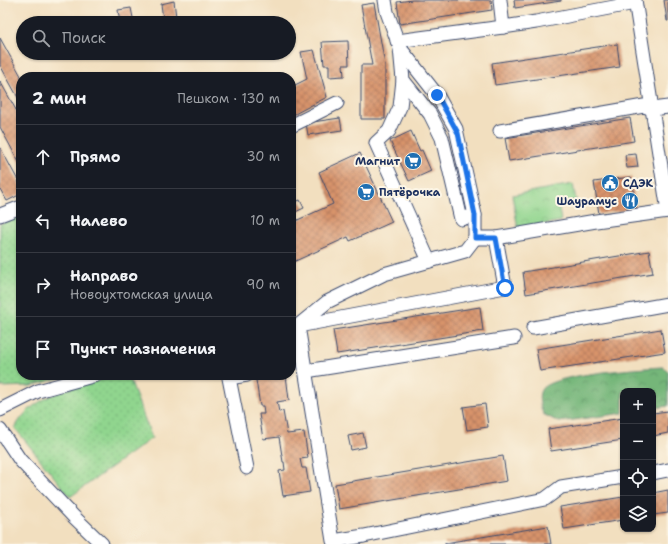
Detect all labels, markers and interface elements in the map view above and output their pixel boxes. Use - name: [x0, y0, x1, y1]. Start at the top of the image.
- search box: [16, 16, 296, 60]
- icon: search: [30, 27, 52, 49]
- text: Поиск: [62, 28, 106, 48]
- route end: [428, 86, 446, 104]
- text: 2 мин: [32, 87, 87, 109]
- text: Пешком · 130 m: [177, 90, 280, 107]
- icon: ahead: [32, 146, 54, 168]
- text: Прямо: [70, 147, 120, 167]
- text: 30 m: [246, 148, 280, 165]
- supermarket icon: Магнит: [403, 151, 423, 171]
- place label: Магнит: [355, 154, 400, 169]
- public building icon: СДЭК: [600, 173, 620, 193]
- place label: СДЭК: [623, 176, 654, 191]
- supermarket icon: Пятёрочка: [356, 182, 376, 202]
- place label: Пятёрочка: [379, 185, 441, 200]
- restaurant icon: Шаурамус: [620, 191, 640, 211]
- place label: Шаурамус: [557, 194, 617, 209]
- icon: left: [32, 210, 54, 232]
- text: Налево: [70, 211, 128, 231]
- text: 10 m: [250, 212, 280, 229]
- text: Направо: [70, 266, 138, 286]
- icon: right: [32, 274, 54, 296]
- text: 90 m: [246, 276, 280, 293]
- route start: [496, 279, 514, 297]
- text: Новоухтомская улица: [70, 286, 213, 303]
- icon: arrive: [32, 338, 54, 360]
- text: Пункт назначения: [70, 339, 216, 359]
- map controls: [620, 388, 656, 532]
- button: +: [620, 388, 656, 424]
- button: −: [620, 424, 656, 460]
- button: locate: [620, 460, 656, 496]
- button: layers: [620, 496, 656, 532]

